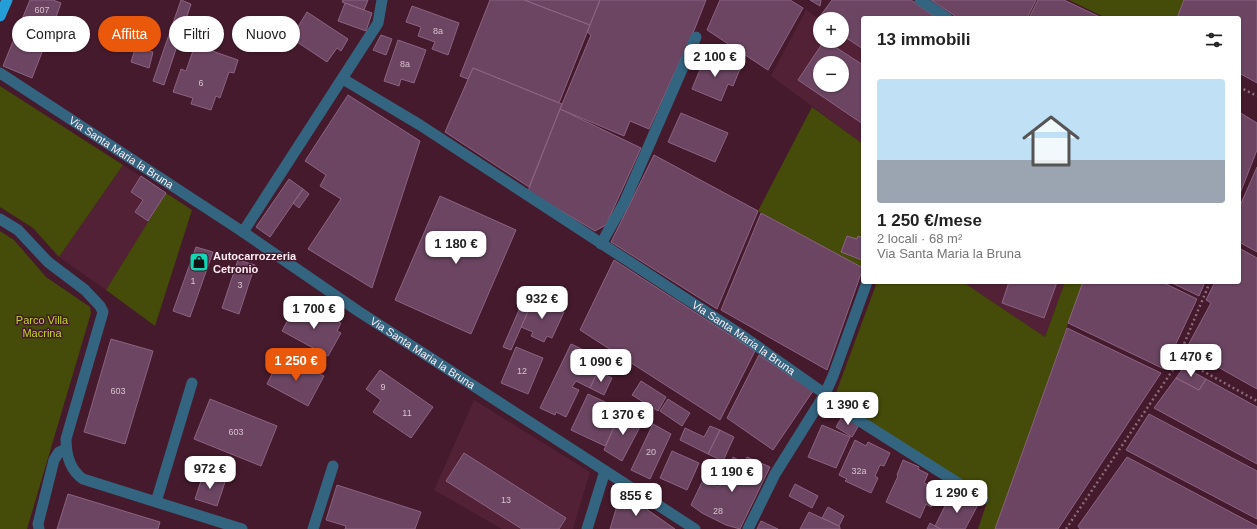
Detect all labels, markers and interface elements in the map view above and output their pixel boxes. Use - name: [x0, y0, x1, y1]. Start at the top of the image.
- house number: 607: [34, 5, 50, 15]
- map controls: [813, 12, 849, 92]
- button: +: [813, 12, 849, 48]
- chip: Compra: [12, 16, 90, 52]
- chip: Affitta: [98, 16, 161, 52]
- chip: Filtri: [169, 16, 224, 52]
- chip: Nuovo: [232, 16, 300, 52]
- house number: 8a: [433, 26, 443, 36]
- icon: filters: [1203, 29, 1225, 51]
- text: 13 immobili: [877, 30, 971, 49]
- pin: 2 100 €: [678, 44, 752, 78]
- text: 2 100 €: [693, 49, 737, 64]
- button: −: [813, 56, 849, 92]
- house number: 8a: [400, 59, 410, 69]
- house number: 6: [198, 78, 204, 88]
- icon: home: [1015, 105, 1087, 177]
- street label: Via Santa Maria la Bruna: [67, 114, 177, 191]
- text: 1 250 €/mese: [877, 211, 982, 230]
- pin: 1 180 €: [419, 231, 493, 265]
- text: 2 locali · 68 m²: [877, 231, 962, 246]
- text: 1 180 €: [434, 236, 478, 251]
- text: Via Santa Maria la Bruna: [877, 246, 1021, 261]
- place label: Autocarrozzeria Cetronio: [213, 250, 297, 275]
- shop icon: Autocarrozzeria Cetronio: [188, 251, 210, 273]
- house number: 1: [190, 276, 196, 286]
- house number: 3: [237, 280, 243, 290]
- pin: 932 €: [514, 286, 570, 320]
- text: 932 €: [526, 291, 558, 306]
- pin: 1 700 €: [277, 296, 351, 330]
- street label: Via Santa Maria la Bruna: [690, 298, 798, 378]
- text: 1 700 €: [292, 301, 336, 316]
- park label: Parco Villa Macrina: [16, 314, 69, 339]
- street label: Via Santa Maria la Bruna: [368, 315, 478, 392]
- pin: 1 470 €: [1154, 344, 1228, 378]
- pin: 1 250 €: [259, 348, 333, 382]
- pin: 1 090 €: [564, 349, 638, 383]
- text: 1 470 €: [1169, 349, 1213, 364]
- text: 1 250 €: [274, 353, 318, 368]
- text: 1 090 €: [579, 354, 623, 369]
- house number: 12: [517, 366, 527, 376]
- house number: 9: [380, 382, 386, 392]
- house number: 603: [110, 386, 126, 396]
- pin: 1 390 €: [811, 392, 885, 426]
- text: 1 390 €: [826, 397, 870, 412]
- pin: 1 370 €: [586, 402, 660, 436]
- text: 1 370 €: [601, 407, 645, 422]
- house number: 11: [402, 408, 412, 418]
- house number: 603: [228, 427, 244, 437]
- house number: 20: [646, 447, 656, 457]
- pin: 972 €: [182, 456, 238, 490]
- pin: 1 190 €: [695, 459, 769, 493]
- text: 972 €: [194, 461, 226, 476]
- text: 1 190 €: [710, 464, 754, 479]
- house number: 32a: [851, 466, 867, 476]
- pin: 1 290 €: [920, 480, 994, 514]
- pin: 855 €: [608, 483, 664, 517]
- text: 1 290 €: [935, 485, 979, 500]
- text: 855 €: [620, 488, 652, 503]
- house number: 13: [501, 495, 511, 505]
- house number: 28: [713, 506, 723, 516]

